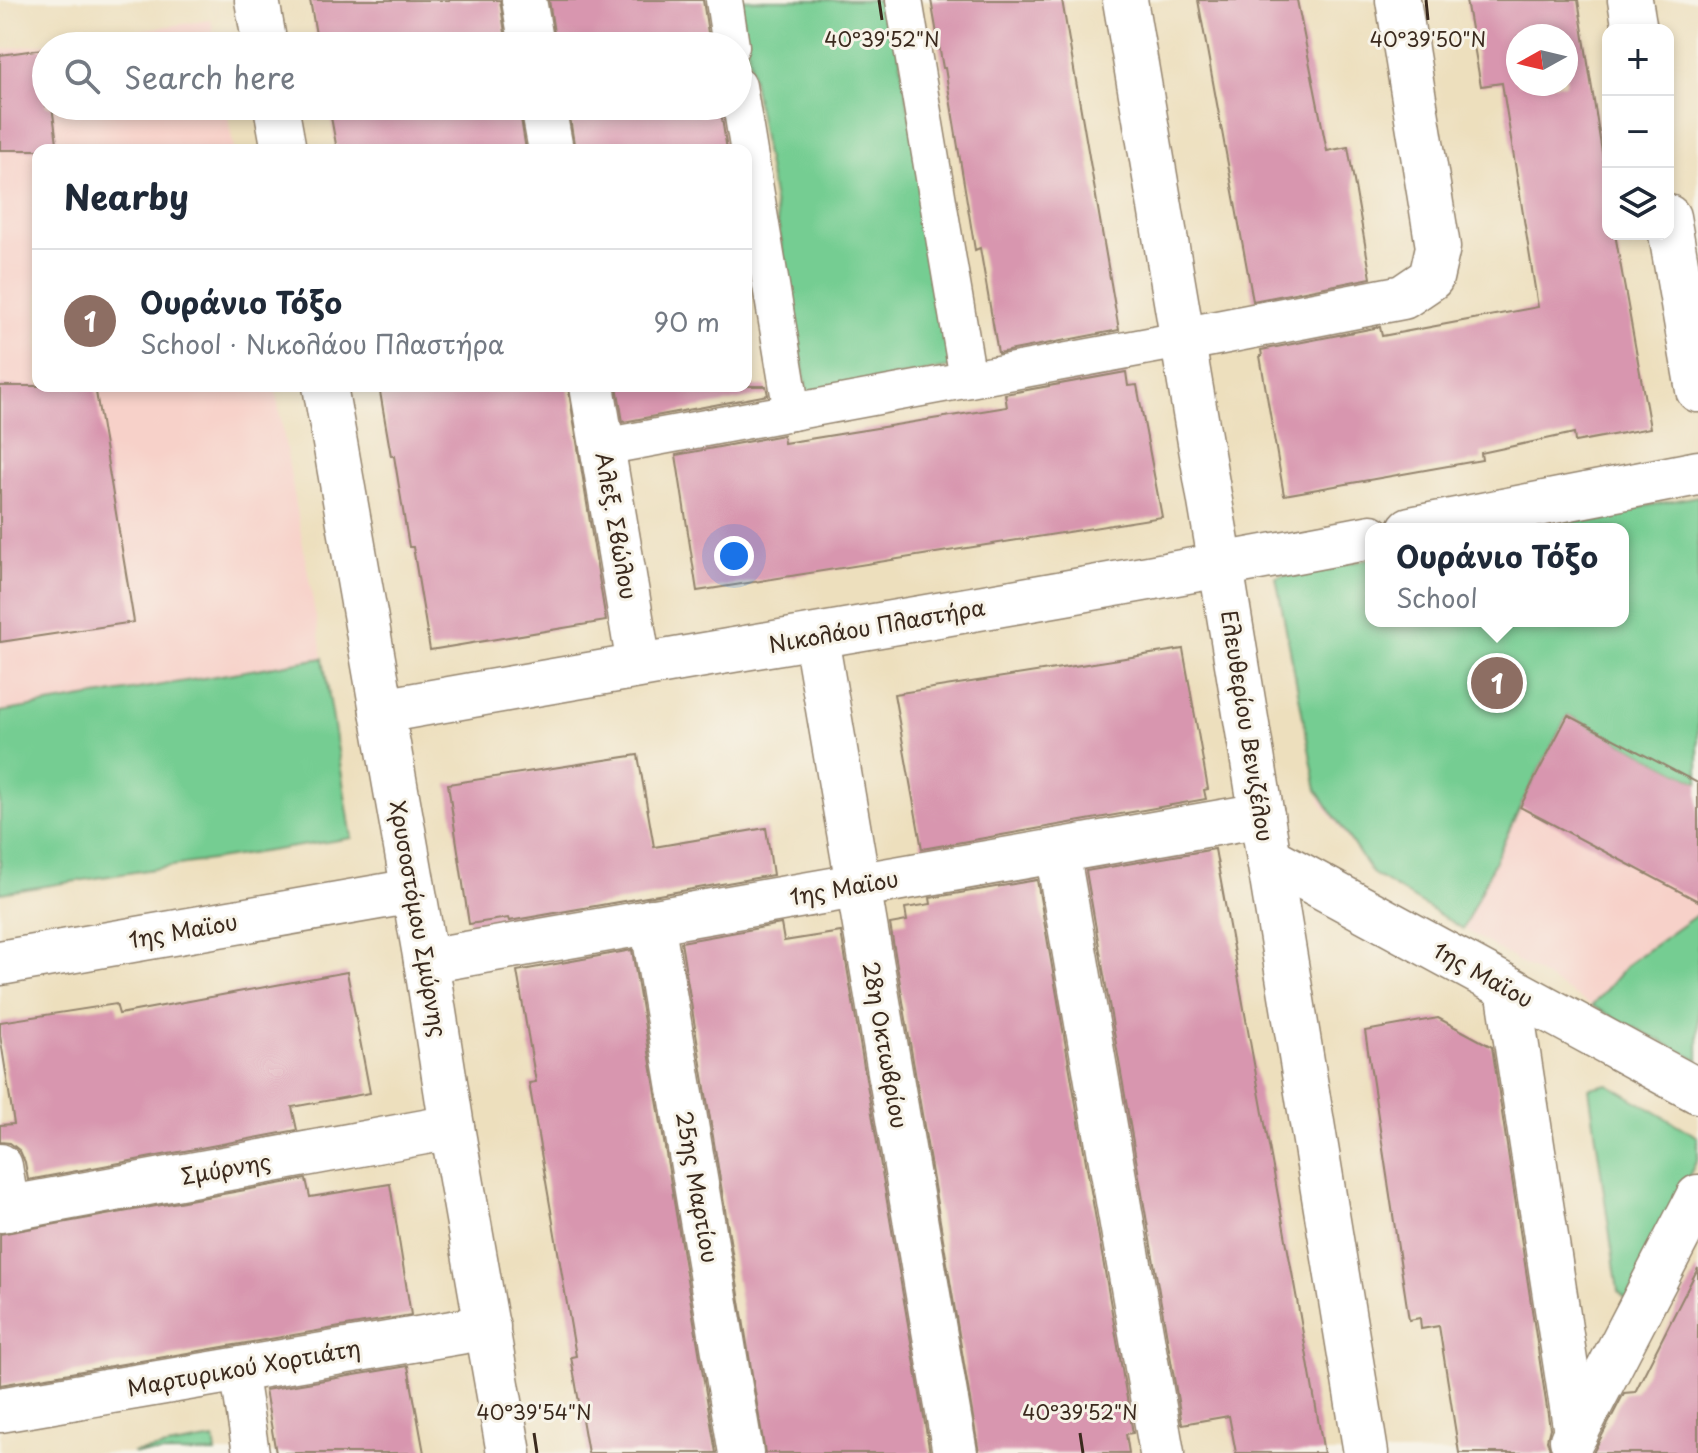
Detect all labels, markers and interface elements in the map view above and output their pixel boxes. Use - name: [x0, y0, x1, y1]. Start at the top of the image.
- text: 40°39'52"N: [824, 24, 940, 54]
- text: 40°39'50"N: [1370, 24, 1486, 54]
- north arrow: [1506, 24, 1578, 96]
- map controls: [1602, 24, 1674, 240]
- button: +: [1602, 24, 1674, 96]
- search box: [32, 32, 752, 120]
- icon: search: [60, 54, 104, 98]
- text: Search here: [124, 54, 296, 99]
- button: −: [1602, 96, 1674, 168]
- button: layers: [1602, 168, 1674, 240]
- text: Nearby: [64, 170, 189, 222]
- text: Ουράνιο Τόξο: [140, 279, 342, 324]
- text: 1: [84, 302, 96, 341]
- text: 90 m: [653, 302, 720, 341]
- text: School · Νικολάου Πλαστήρα: [140, 324, 505, 363]
- street label: Αλεξ. Σβώλου: [588, 450, 647, 602]
- popup: [1365, 523, 1629, 627]
- text: Ουράνιο Τόξο: [1396, 533, 1598, 578]
- your location: [714, 536, 754, 576]
- text: School: [1396, 578, 1478, 617]
- street label: Νικολάου Πλαστήρα: [766, 589, 987, 660]
- street label: Ελευθερίου Βενιζέλου: [1214, 608, 1283, 844]
- pin: 1: [1471, 653, 1523, 713]
- street label: Χρυσοστόμου Σμύρνης: [382, 798, 457, 1040]
- street label: 1ης Μαϊου: [787, 861, 901, 912]
- street label: 1ης Μαϊου: [126, 904, 240, 955]
- street label: 1ης Μαϊου: [1428, 933, 1540, 1015]
- street label: 28η Οκτωβρίου: [856, 959, 917, 1131]
- street label: 25ης Μαρτίου: [669, 1108, 728, 1265]
- street label: Σμύρνης: [178, 1143, 273, 1192]
- street label: Μαρτυρικού Χορτιάτη: [125, 1330, 363, 1403]
- text: 40°39'54"N: [476, 1397, 592, 1427]
- text: 40°39'52"N: [1022, 1397, 1138, 1427]

